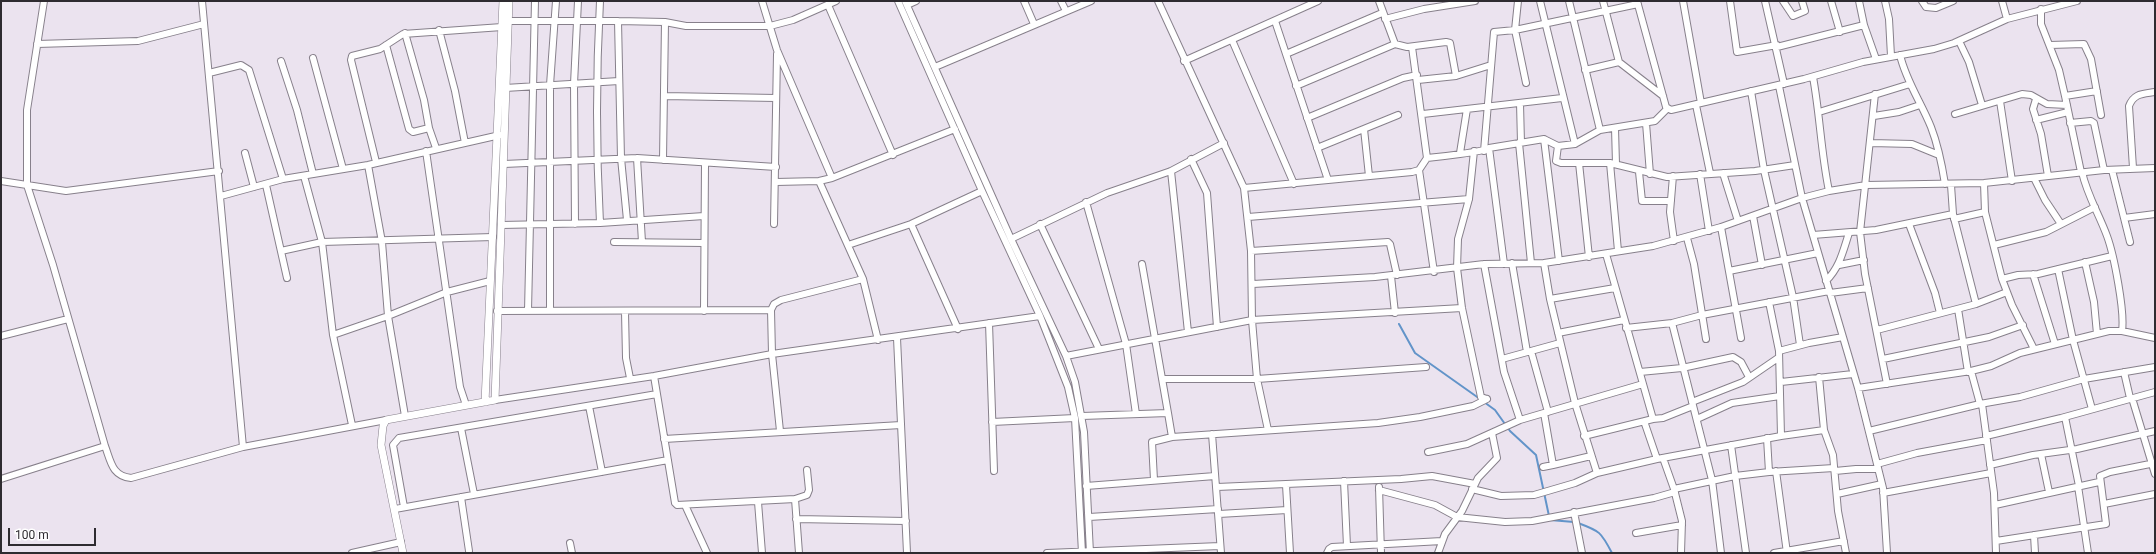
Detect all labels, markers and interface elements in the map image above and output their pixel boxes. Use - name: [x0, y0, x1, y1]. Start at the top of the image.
- scale bar: [10, 520, 98, 546]
- text: 100 m: [15, 528, 49, 542]

